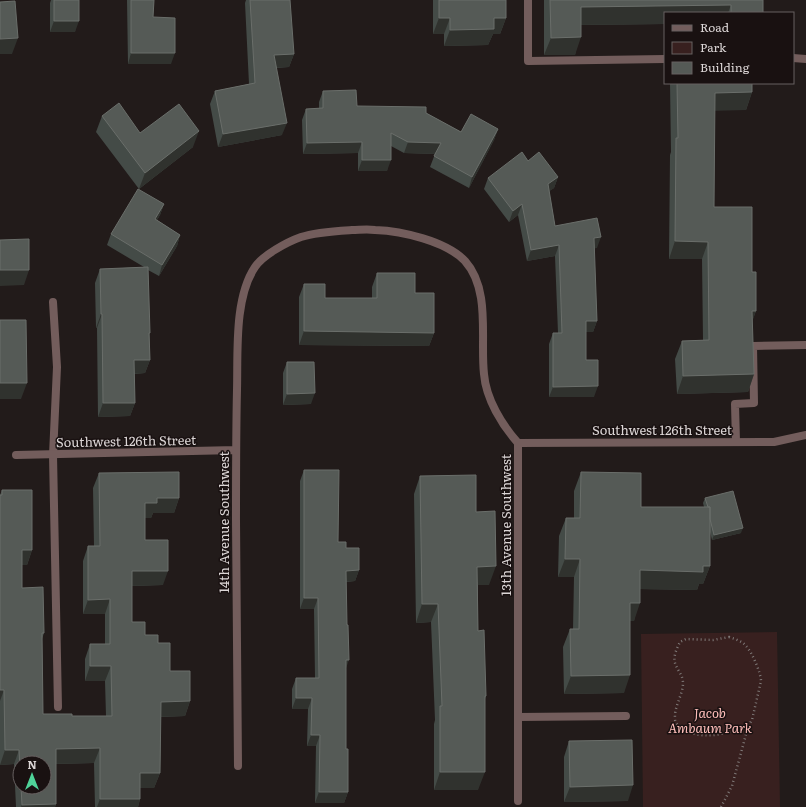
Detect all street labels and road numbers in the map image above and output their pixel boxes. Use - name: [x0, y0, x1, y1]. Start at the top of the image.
- street label: Southwest 126th Street: [592, 420, 733, 439]
- street label: Southwest 126th Street: [56, 430, 197, 451]
- street label: 14th Avenue Southwest: [214, 450, 233, 593]
- street label: 13th Avenue Southwest: [496, 453, 515, 596]

